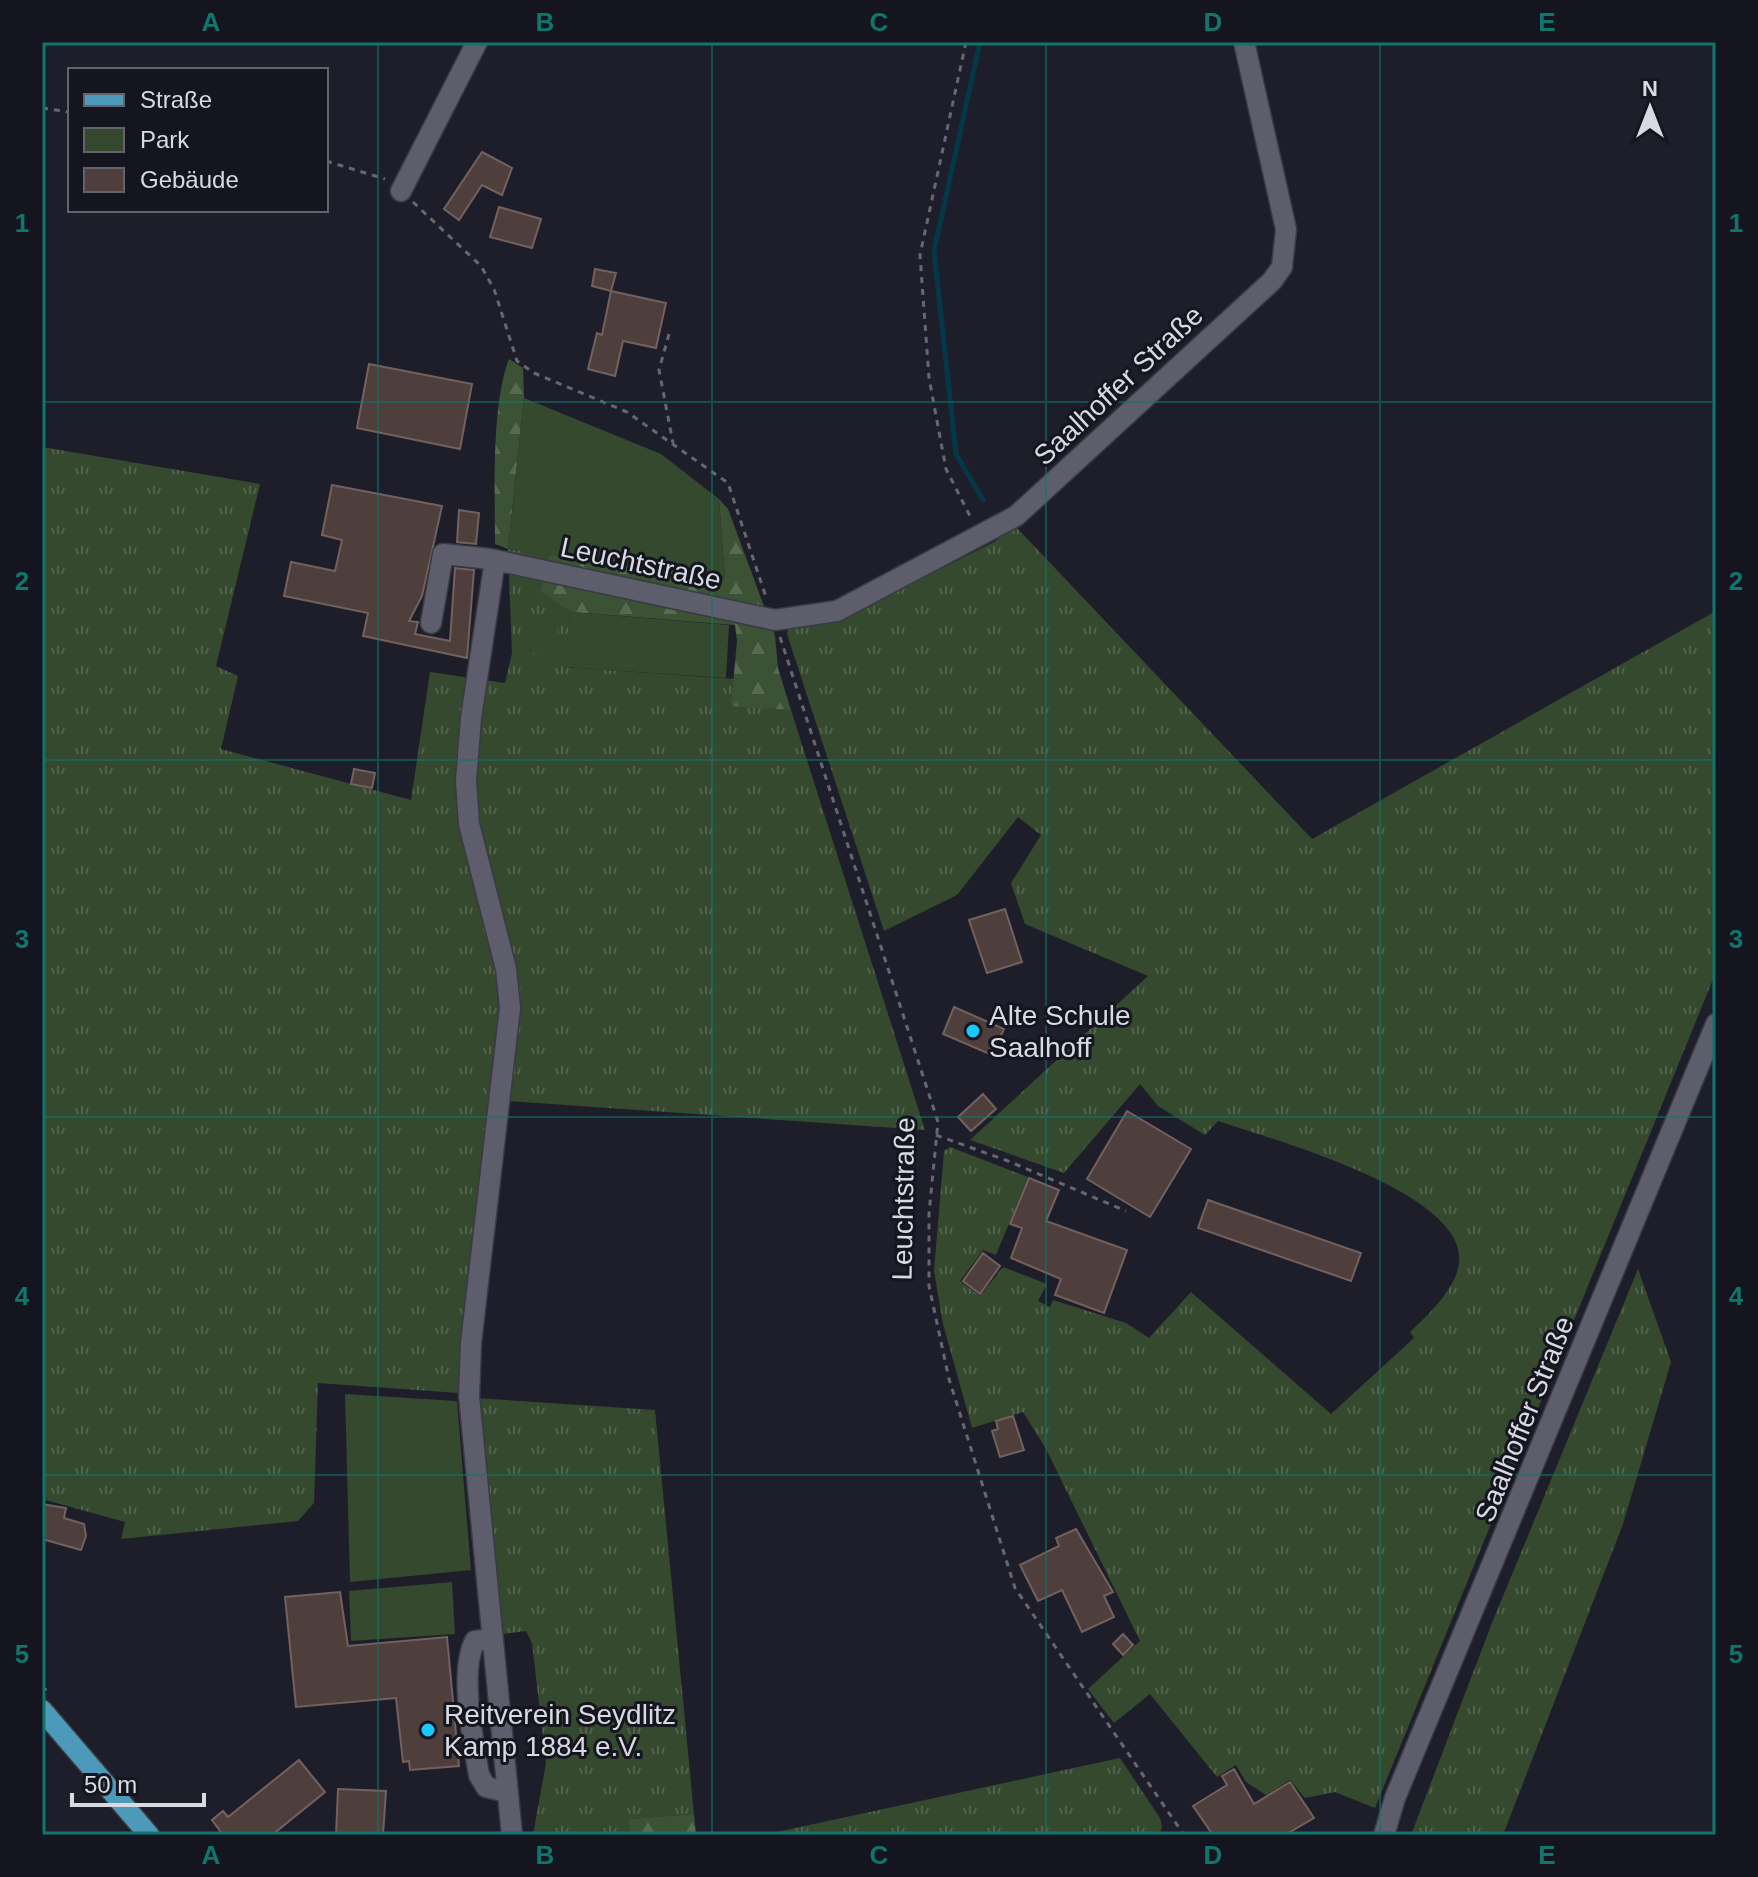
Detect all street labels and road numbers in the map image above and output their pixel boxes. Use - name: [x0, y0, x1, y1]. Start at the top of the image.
- street label: Saalhoffer Straße: [1028, 299, 1209, 471]
- street label: Leuchtstraße: [558, 531, 724, 596]
- street label: Leuchtstraße: [887, 1117, 920, 1281]
- street label: Saalhoffer Straße: [1469, 1312, 1580, 1526]

